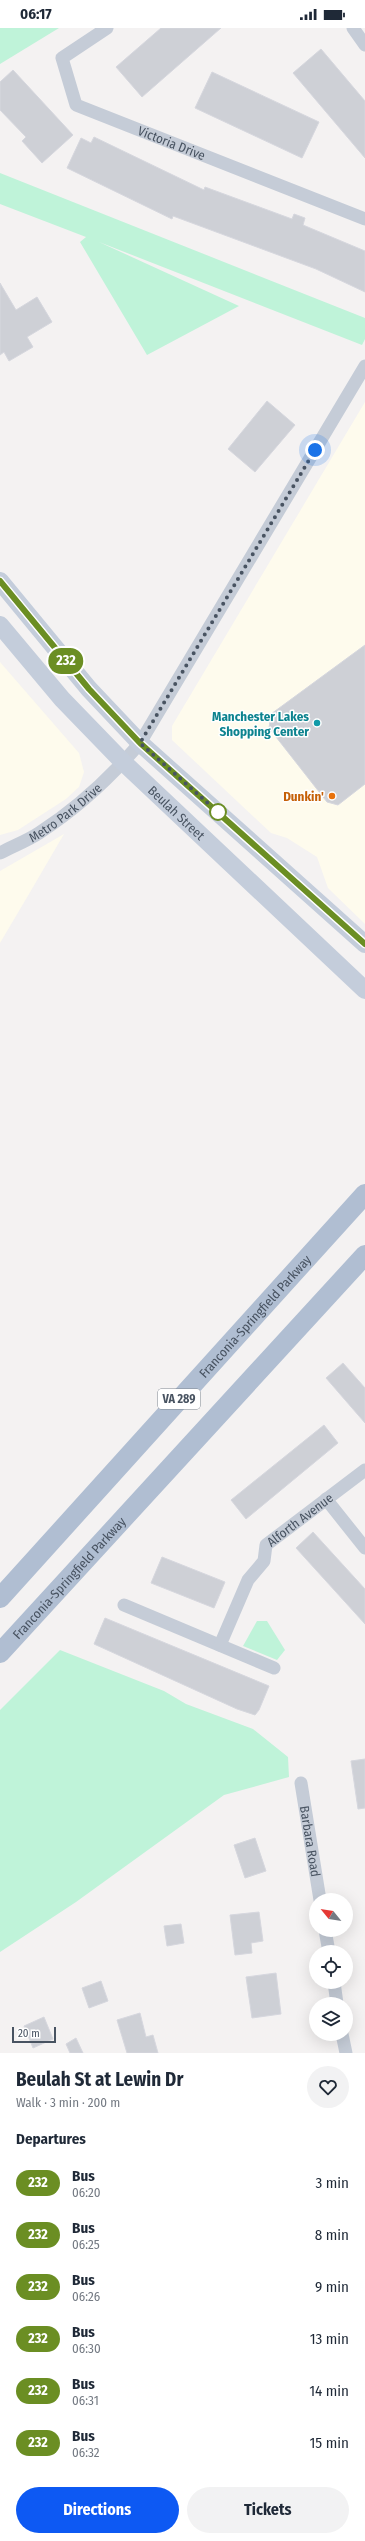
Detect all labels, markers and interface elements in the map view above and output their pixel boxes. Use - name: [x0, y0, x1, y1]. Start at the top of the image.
- text: 06:17: [20, 5, 52, 23]
- street label: Victoria Drive: [136, 123, 208, 163]
- your location: [305, 440, 325, 460]
- line badge: 232: [43, 648, 89, 674]
- text: 232: [56, 652, 76, 669]
- place label: Manchester Lakes Shopping Center: [212, 709, 309, 739]
- marker: Manchester Lakes Shopping Center: [312, 718, 322, 728]
- street label: Metro Park Drive: [26, 780, 105, 845]
- street label: Beulah Street: [145, 782, 209, 843]
- place label: Dunkin': [283, 789, 324, 804]
- marker: Dunkin': [327, 791, 337, 801]
- unlabelled marker: [209, 803, 227, 821]
- street label: Franconia-Springfield Parkway: [196, 1252, 314, 1380]
- road number: VA 289: [158, 1389, 200, 1409]
- street label: Alforth Avenue: [264, 1490, 336, 1549]
- street label: Franconia-Springfield Parkway: [9, 1514, 129, 1642]
- street label: Barbara Road: [297, 1805, 324, 1878]
- north arrow: [309, 1893, 353, 1937]
- map controls: [309, 1893, 353, 2041]
- button: locate: [309, 1945, 353, 1989]
- button: layers: [309, 1997, 353, 2041]
- scale bar: [12, 2025, 56, 2044]
- text: 20 m: [18, 2027, 40, 2040]
- button: heart: [307, 2066, 349, 2108]
- text: Beulah St at Lewin Dr: [16, 2068, 183, 2091]
- text: Walk · 3 min · 200 m: [16, 2095, 120, 2110]
- text: Departures: [16, 2130, 86, 2148]
- text: Bus: [72, 2167, 95, 2185]
- text: 232: [28, 2174, 48, 2191]
- text: 3 min: [315, 2174, 349, 2192]
- text: 06:20: [72, 2185, 100, 2200]
- text: Bus: [72, 2219, 95, 2237]
- text: 232: [28, 2226, 48, 2243]
- text: 8 min: [315, 2226, 349, 2244]
- text: 06:25: [72, 2237, 100, 2252]
- text: Bus: [72, 2271, 95, 2289]
- text: 232: [28, 2278, 48, 2295]
- text: 9 min: [315, 2278, 349, 2296]
- text: 06:26: [72, 2289, 100, 2304]
- text: Bus: [72, 2323, 95, 2341]
- text: 232: [28, 2330, 48, 2347]
- text: 13 min: [310, 2330, 349, 2348]
- text: 06:30: [72, 2341, 101, 2356]
- text: Bus: [72, 2375, 95, 2393]
- text: 232: [28, 2382, 48, 2399]
- text: 14 min: [309, 2382, 349, 2400]
- text: 06:31: [72, 2393, 99, 2408]
- text: Bus: [72, 2427, 95, 2445]
- text: 232: [28, 2434, 48, 2451]
- text: 15 min: [310, 2434, 349, 2452]
- text: 06:32: [72, 2445, 100, 2460]
- button: Directions: [16, 2487, 179, 2533]
- button: Tickets: [187, 2487, 349, 2533]

